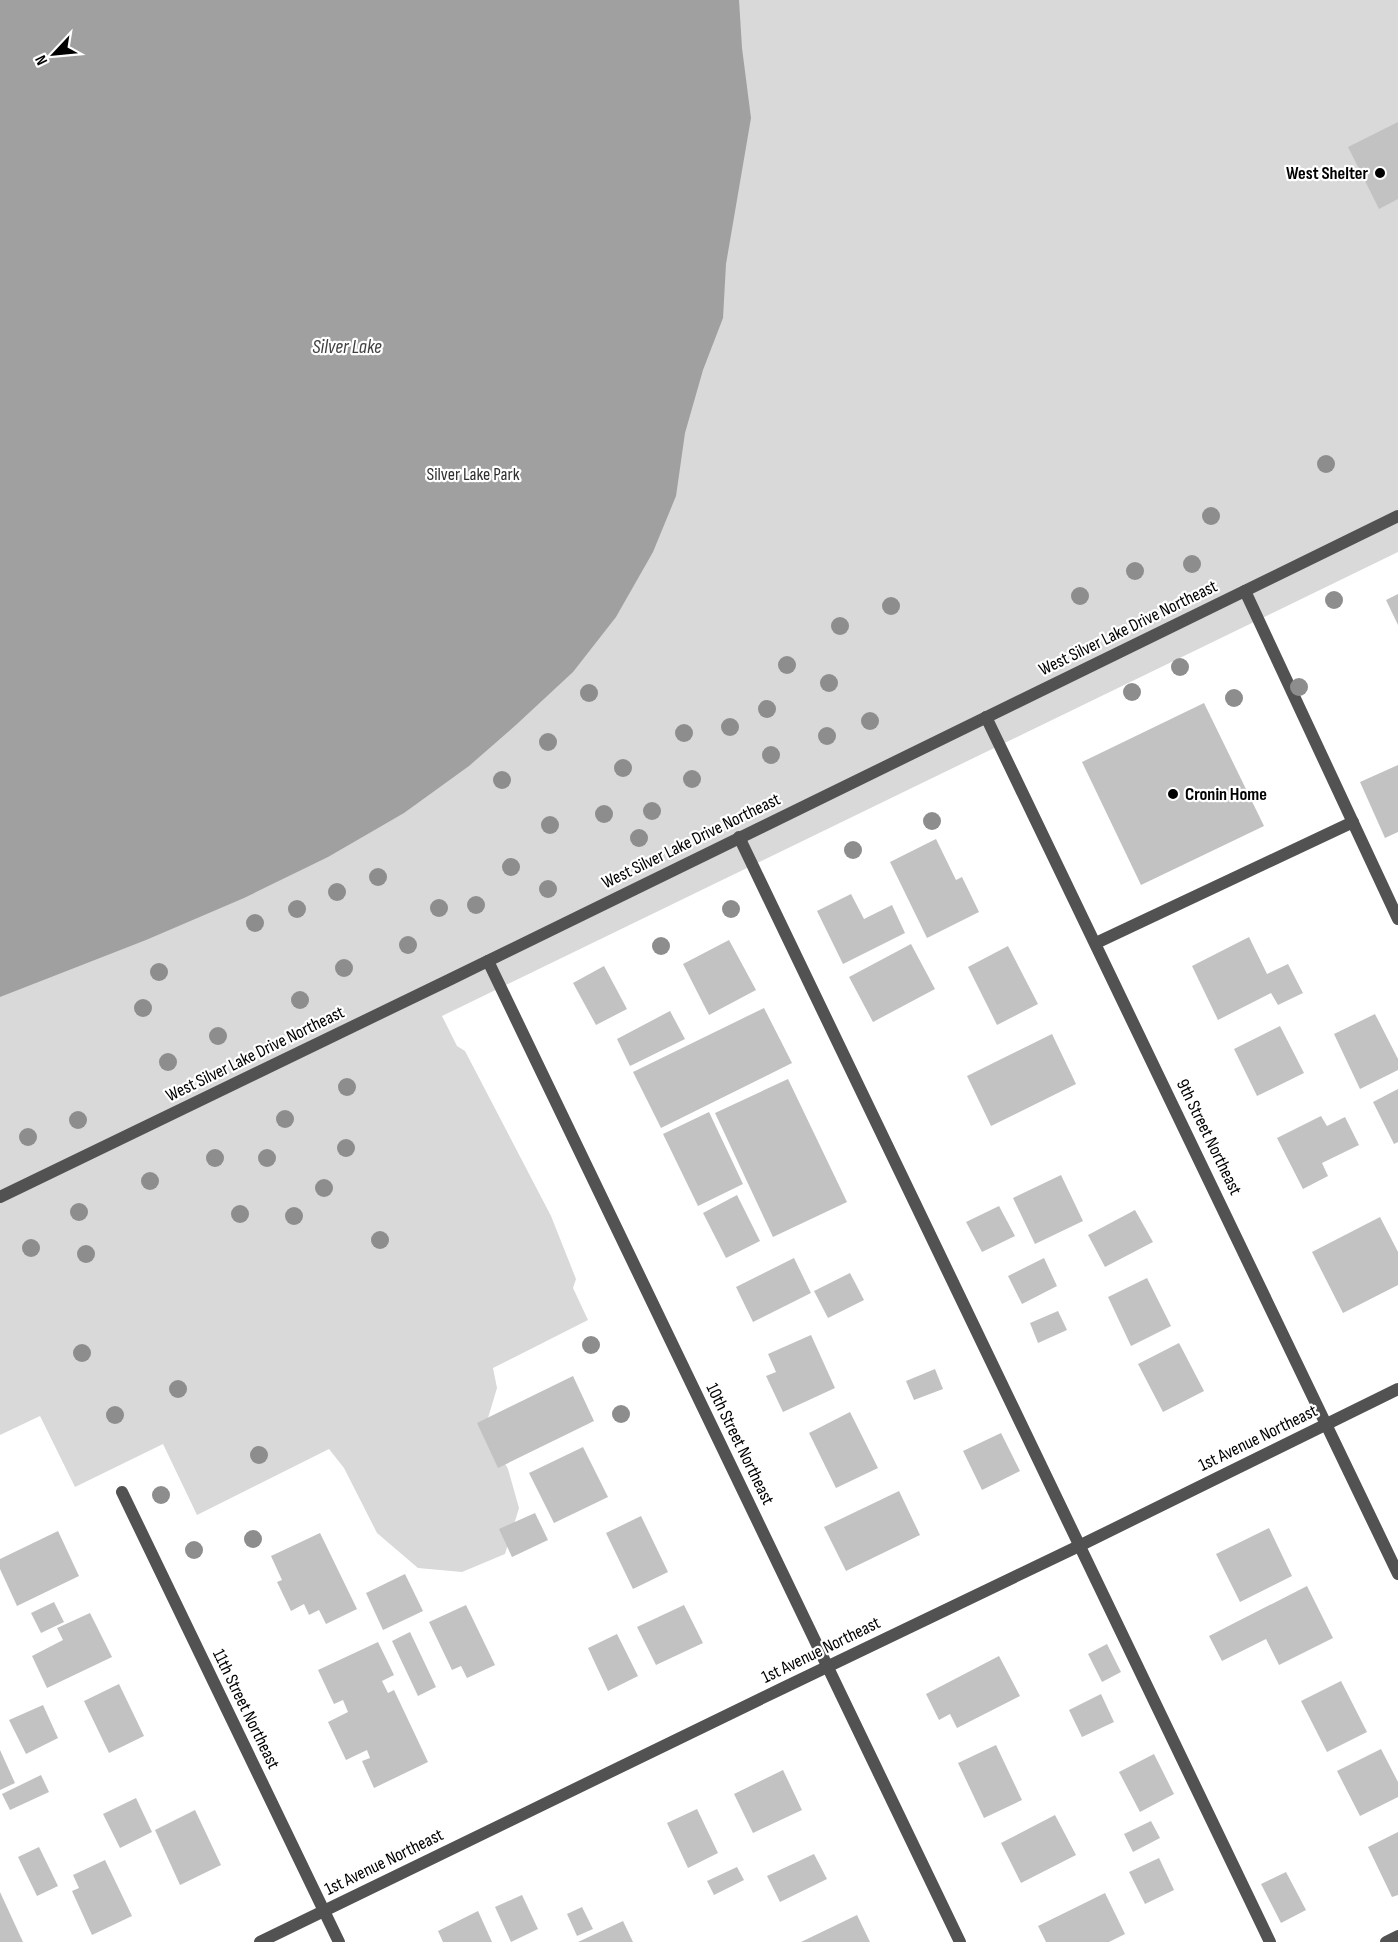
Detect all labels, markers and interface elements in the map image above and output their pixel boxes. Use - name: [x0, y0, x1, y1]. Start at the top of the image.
- north arrow: [24, 24, 84, 84]
- text: N: [31, 52, 52, 68]
- place label: West Shelter: [1286, 163, 1368, 184]
- marker: West Shelter: [1373, 166, 1387, 180]
- water label: Silver Lake: [312, 335, 382, 359]
- park label: Silver Lake Park: [426, 464, 520, 485]
- street label: West Silver Lake Drive Northeast: [1035, 575, 1221, 680]
- place label: Cronin Home: [1185, 784, 1267, 805]
- marker: Cronin Home: [1166, 787, 1180, 801]
- street label: West Silver Lake Drive Northeast: [598, 788, 784, 893]
- street label: West Silver Lake Drive Northeast: [162, 1001, 348, 1106]
- street label: 9th Street Northeast: [1172, 1076, 1246, 1199]
- street label: 10th Street Northeast: [702, 1380, 779, 1509]
- street label: 1st Avenue Northeast: [1195, 1400, 1321, 1476]
- street label: 1st Avenue Northeast: [758, 1612, 884, 1688]
- street label: 11th Street Northeast: [208, 1646, 284, 1773]
- street label: 1st Avenue Northeast: [321, 1824, 447, 1900]

